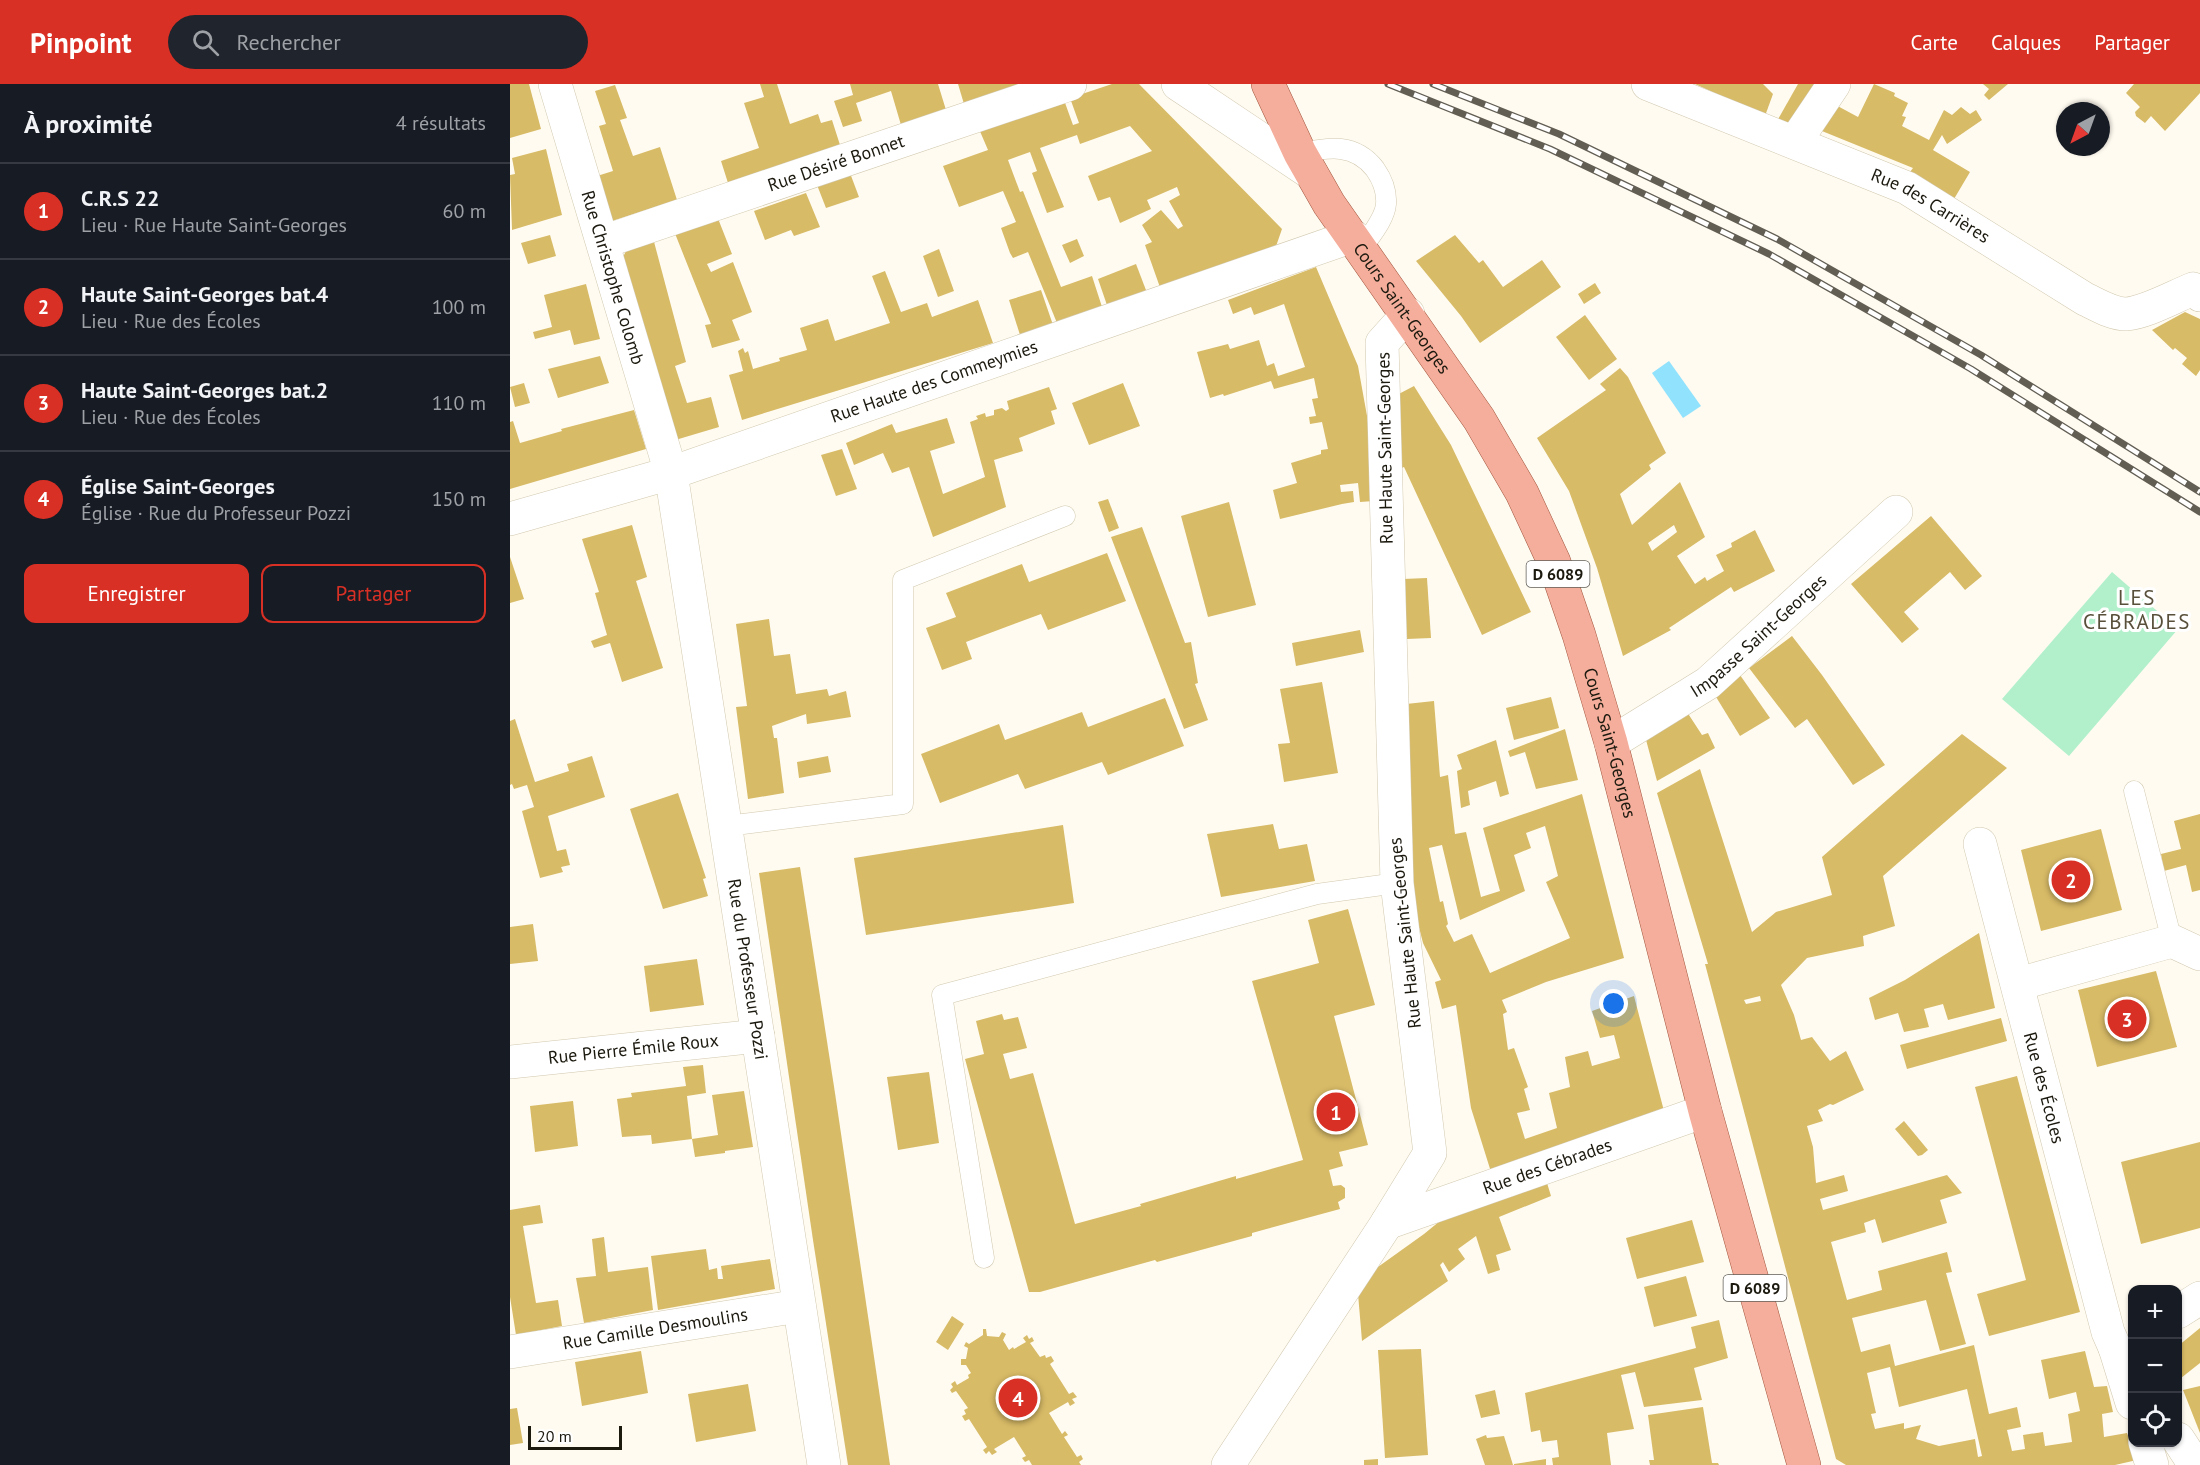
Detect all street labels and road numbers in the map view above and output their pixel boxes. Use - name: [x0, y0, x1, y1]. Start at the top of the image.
- street label: Rue Désiré Bonnet: [765, 129, 907, 196]
- street label: Rue des Carrières: [1868, 163, 1994, 248]
- street label: Rue Christophe Colomb: [576, 188, 650, 367]
- street label: Cours Saint-Georges: [1348, 238, 1456, 378]
- street label: Rue Haute des Commeymies: [827, 334, 1041, 428]
- street label: Rue Haute Saint-Georges: [1371, 352, 1398, 544]
- road number: D 6089: [1526, 561, 1590, 587]
- street label: Impasse Saint-Georges: [1686, 569, 1831, 702]
- street label: Cours Saint-Georges: [1578, 665, 1642, 820]
- street label: Rue Haute Saint-Georges: [1383, 836, 1426, 1030]
- street label: Rue du Professeur Pozzi: [723, 877, 773, 1061]
- street label: Rue Pierre Émile Roux: [547, 1028, 720, 1069]
- street label: Rue des Écoles: [2019, 1029, 2070, 1146]
- street label: Rue des Cébrades: [1479, 1133, 1615, 1199]
- road number: D 6089: [1724, 1275, 1786, 1301]
- street label: Rue Camille Desmoulins: [561, 1302, 749, 1354]

